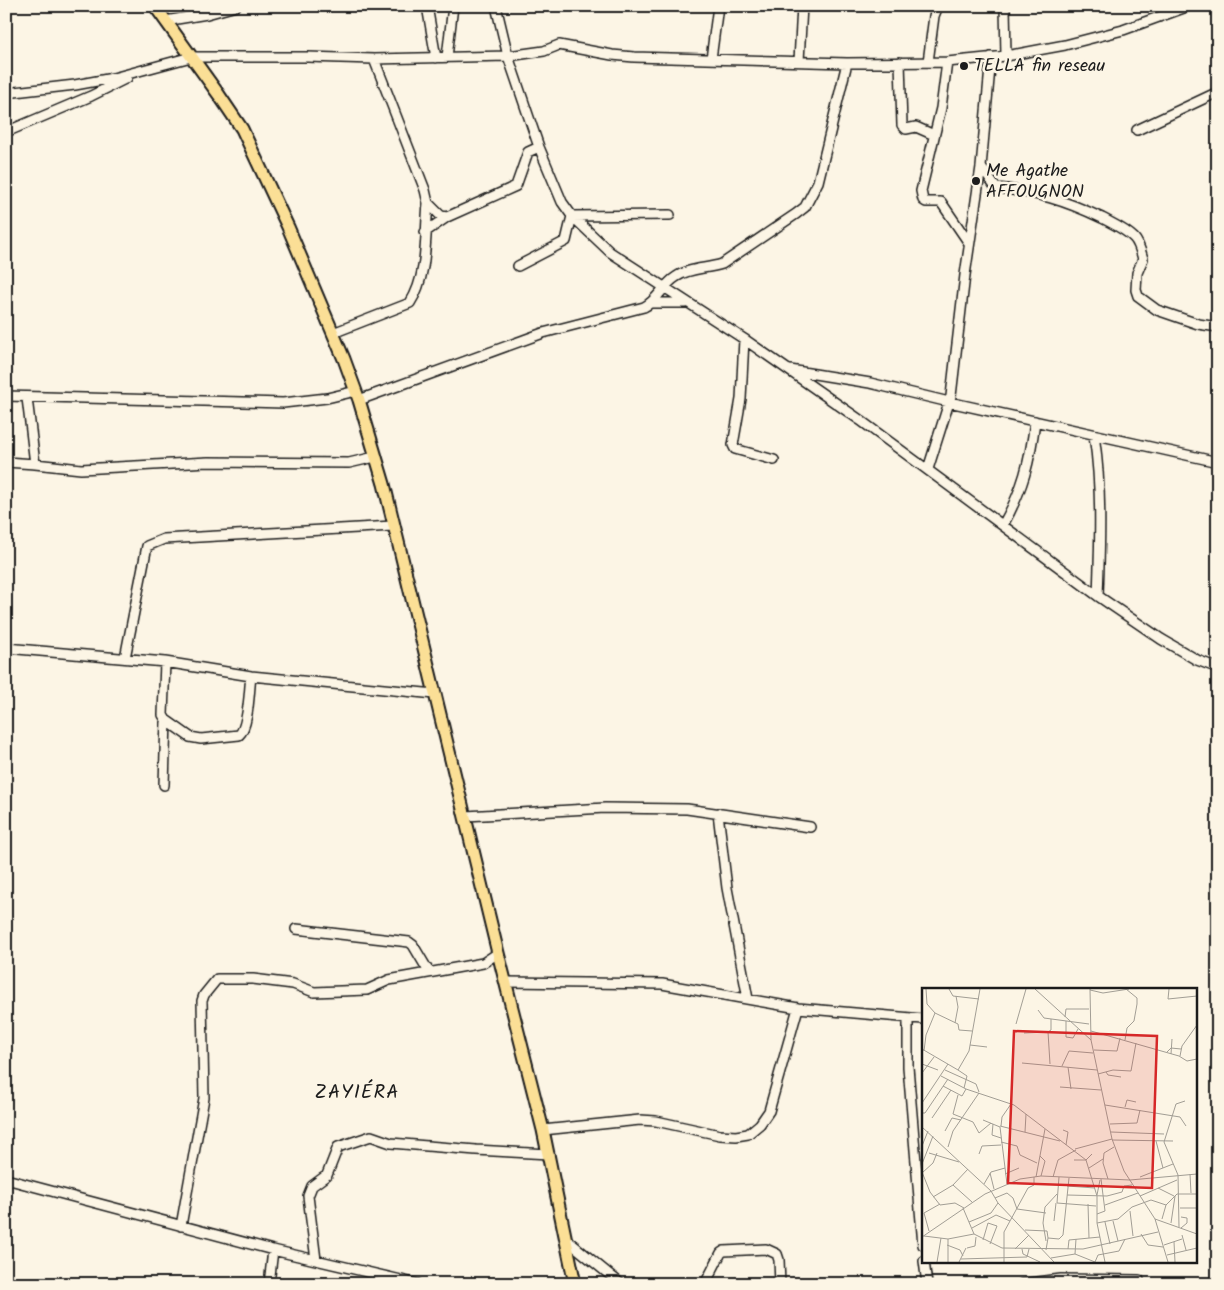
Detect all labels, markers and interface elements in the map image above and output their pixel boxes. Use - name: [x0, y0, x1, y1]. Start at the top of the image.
- place label: TELLA fin reseau: [974, 52, 1106, 81]
- marker: TELLA fin reseau: [958, 60, 970, 72]
- place label: Me Agathe AFFOUGNON: [986, 157, 1084, 207]
- marker: Me Agathe AFFOUGNON: [970, 175, 982, 187]
- inset map: [922, 988, 1196, 1262]
- district label: ZAYIÉRA: [315, 1077, 399, 1109]

